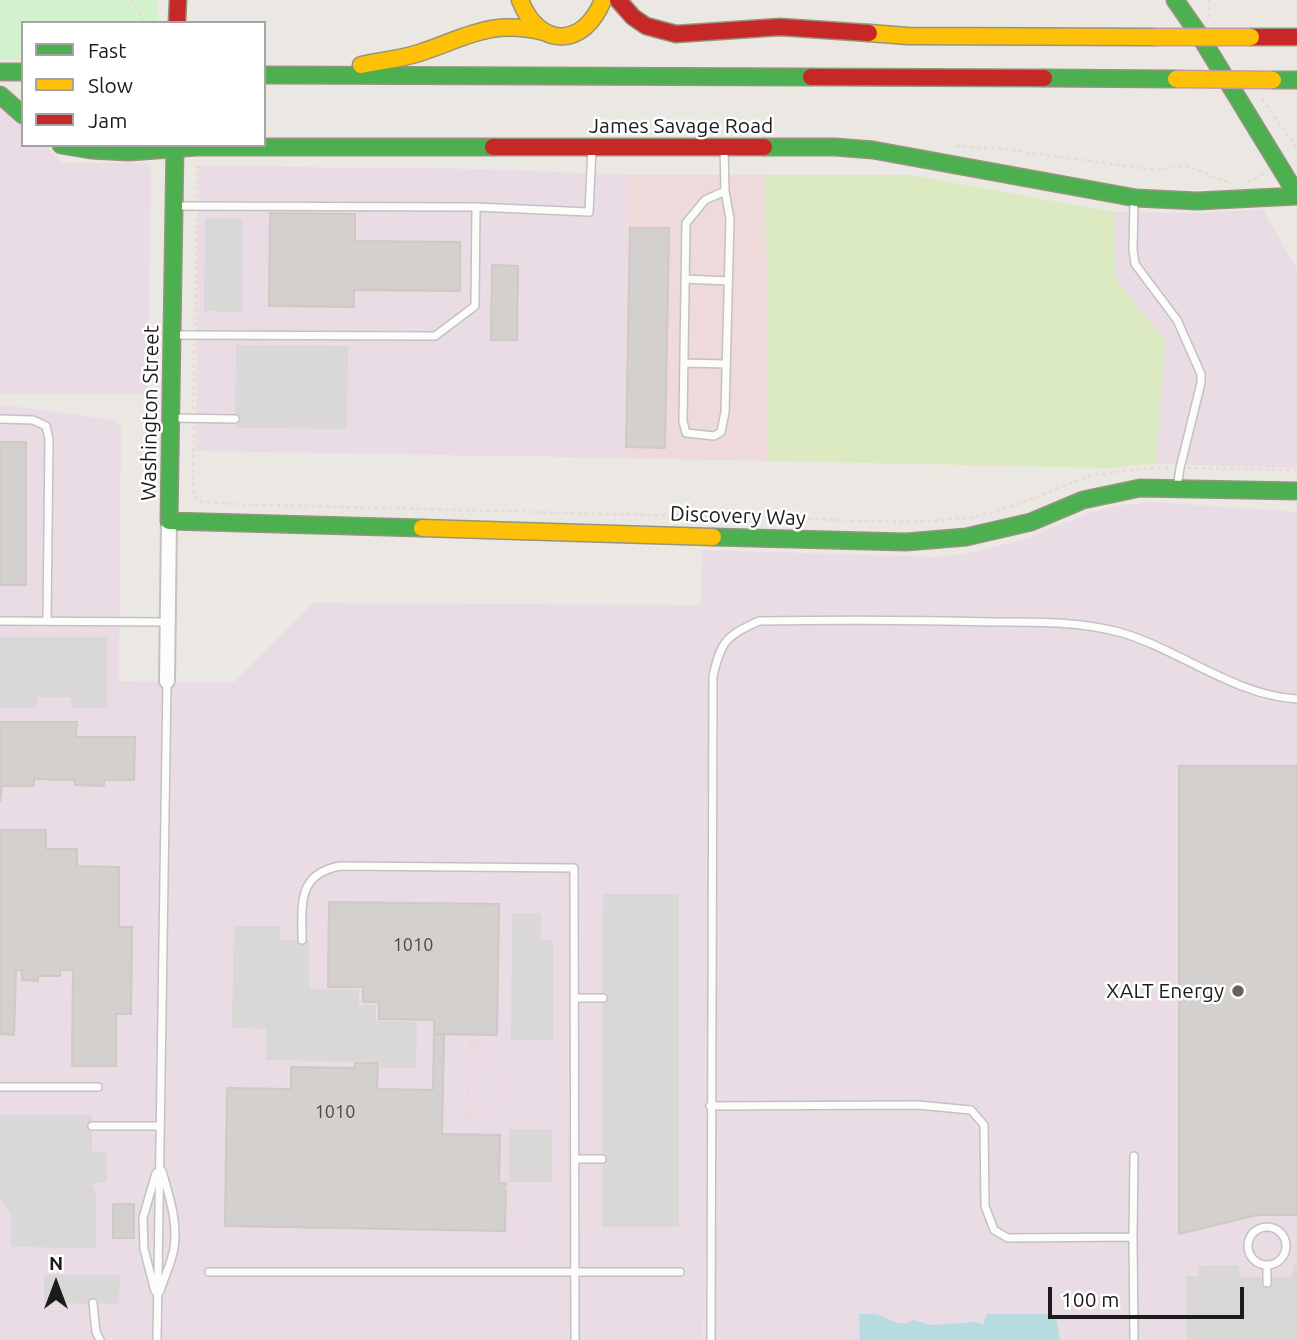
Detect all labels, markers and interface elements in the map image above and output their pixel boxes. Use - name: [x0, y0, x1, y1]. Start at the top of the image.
- legend: [21, 21, 266, 147]
- text: Fast: [88, 38, 126, 62]
- text: Slow: [88, 73, 133, 97]
- text: Jam: [88, 108, 127, 132]
- street label: James Savage Road: [589, 113, 773, 139]
- street label: Washington Street: [136, 325, 164, 501]
- street label: Discovery Way: [670, 501, 806, 531]
- house number: 1010: [393, 934, 433, 956]
- place label: XALT Energy: [1106, 978, 1224, 1004]
- marker: XALT Energy: [1230, 983, 1246, 999]
- house number: 1010: [315, 1101, 355, 1123]
- north arrow: [21, 1249, 91, 1319]
- text: N: [49, 1252, 63, 1274]
- scale bar: [1052, 1274, 1248, 1318]
- text: 100 m: [1061, 1287, 1119, 1311]

